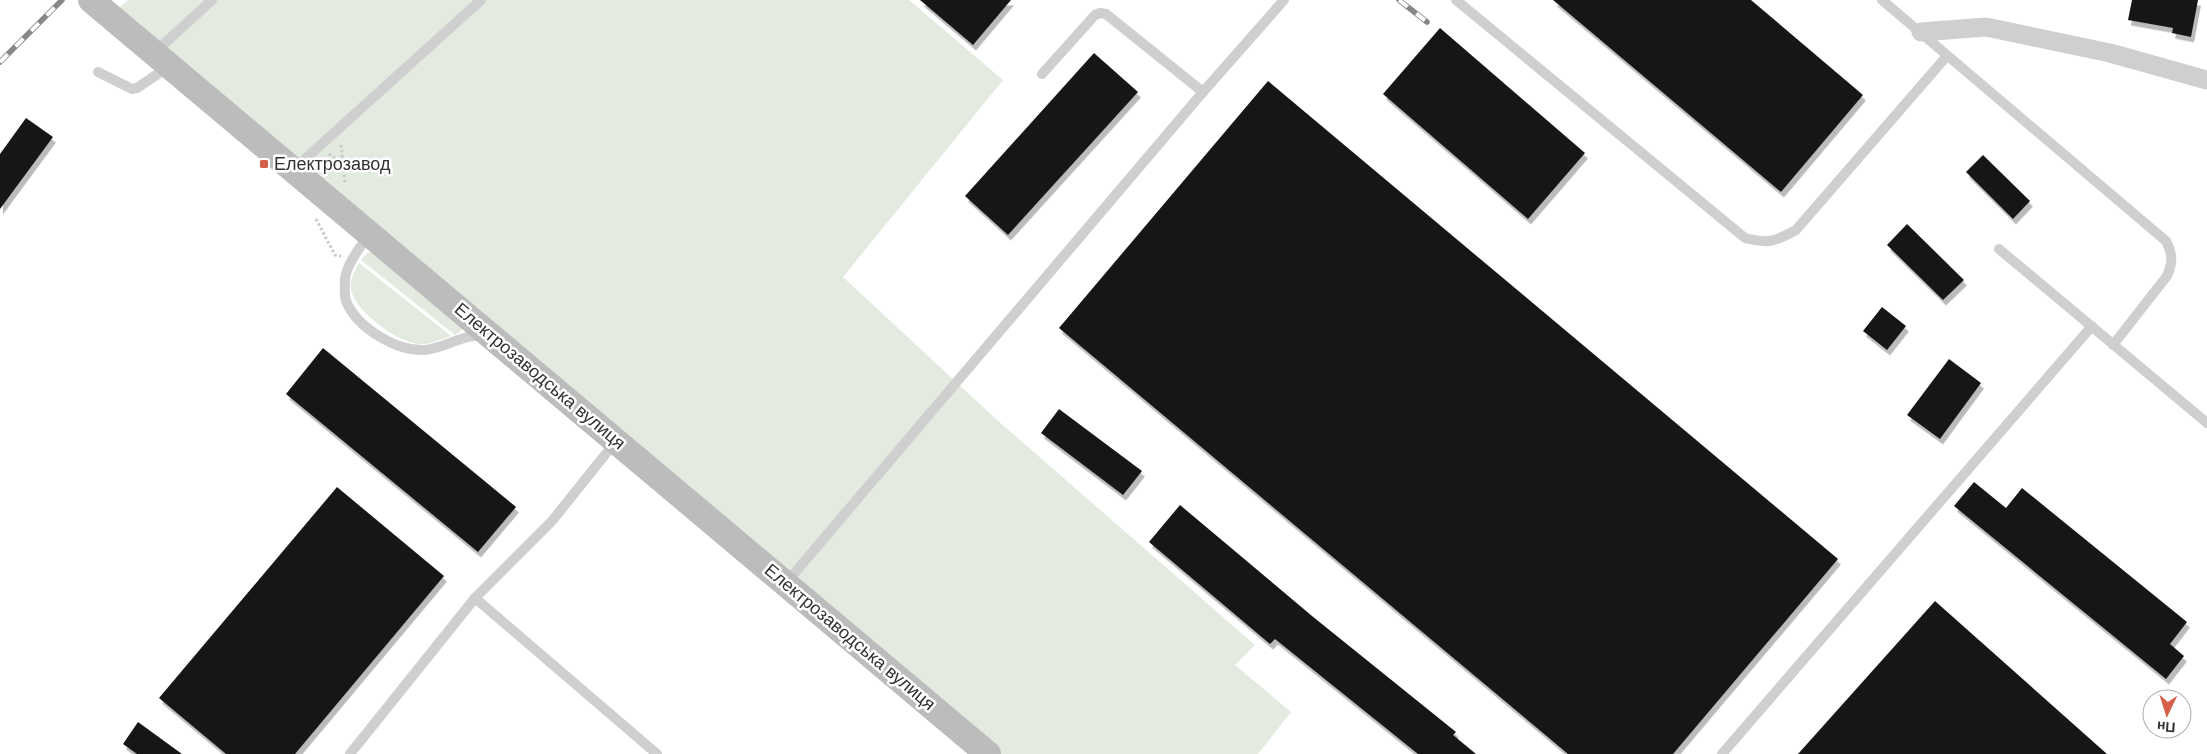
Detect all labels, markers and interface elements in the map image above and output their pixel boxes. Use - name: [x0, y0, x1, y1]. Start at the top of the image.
- place label: Електрозавод: [274, 154, 391, 174]
- marker: Електрозавод: [258, 158, 270, 170]
- street label: Електрозаводська вулиця: [451, 299, 629, 453]
- street label: Електрозаводська вулиця: [761, 560, 939, 714]
- north arrow: [2142, 689, 2192, 739]
- text: Пн: [2156, 718, 2176, 736]

